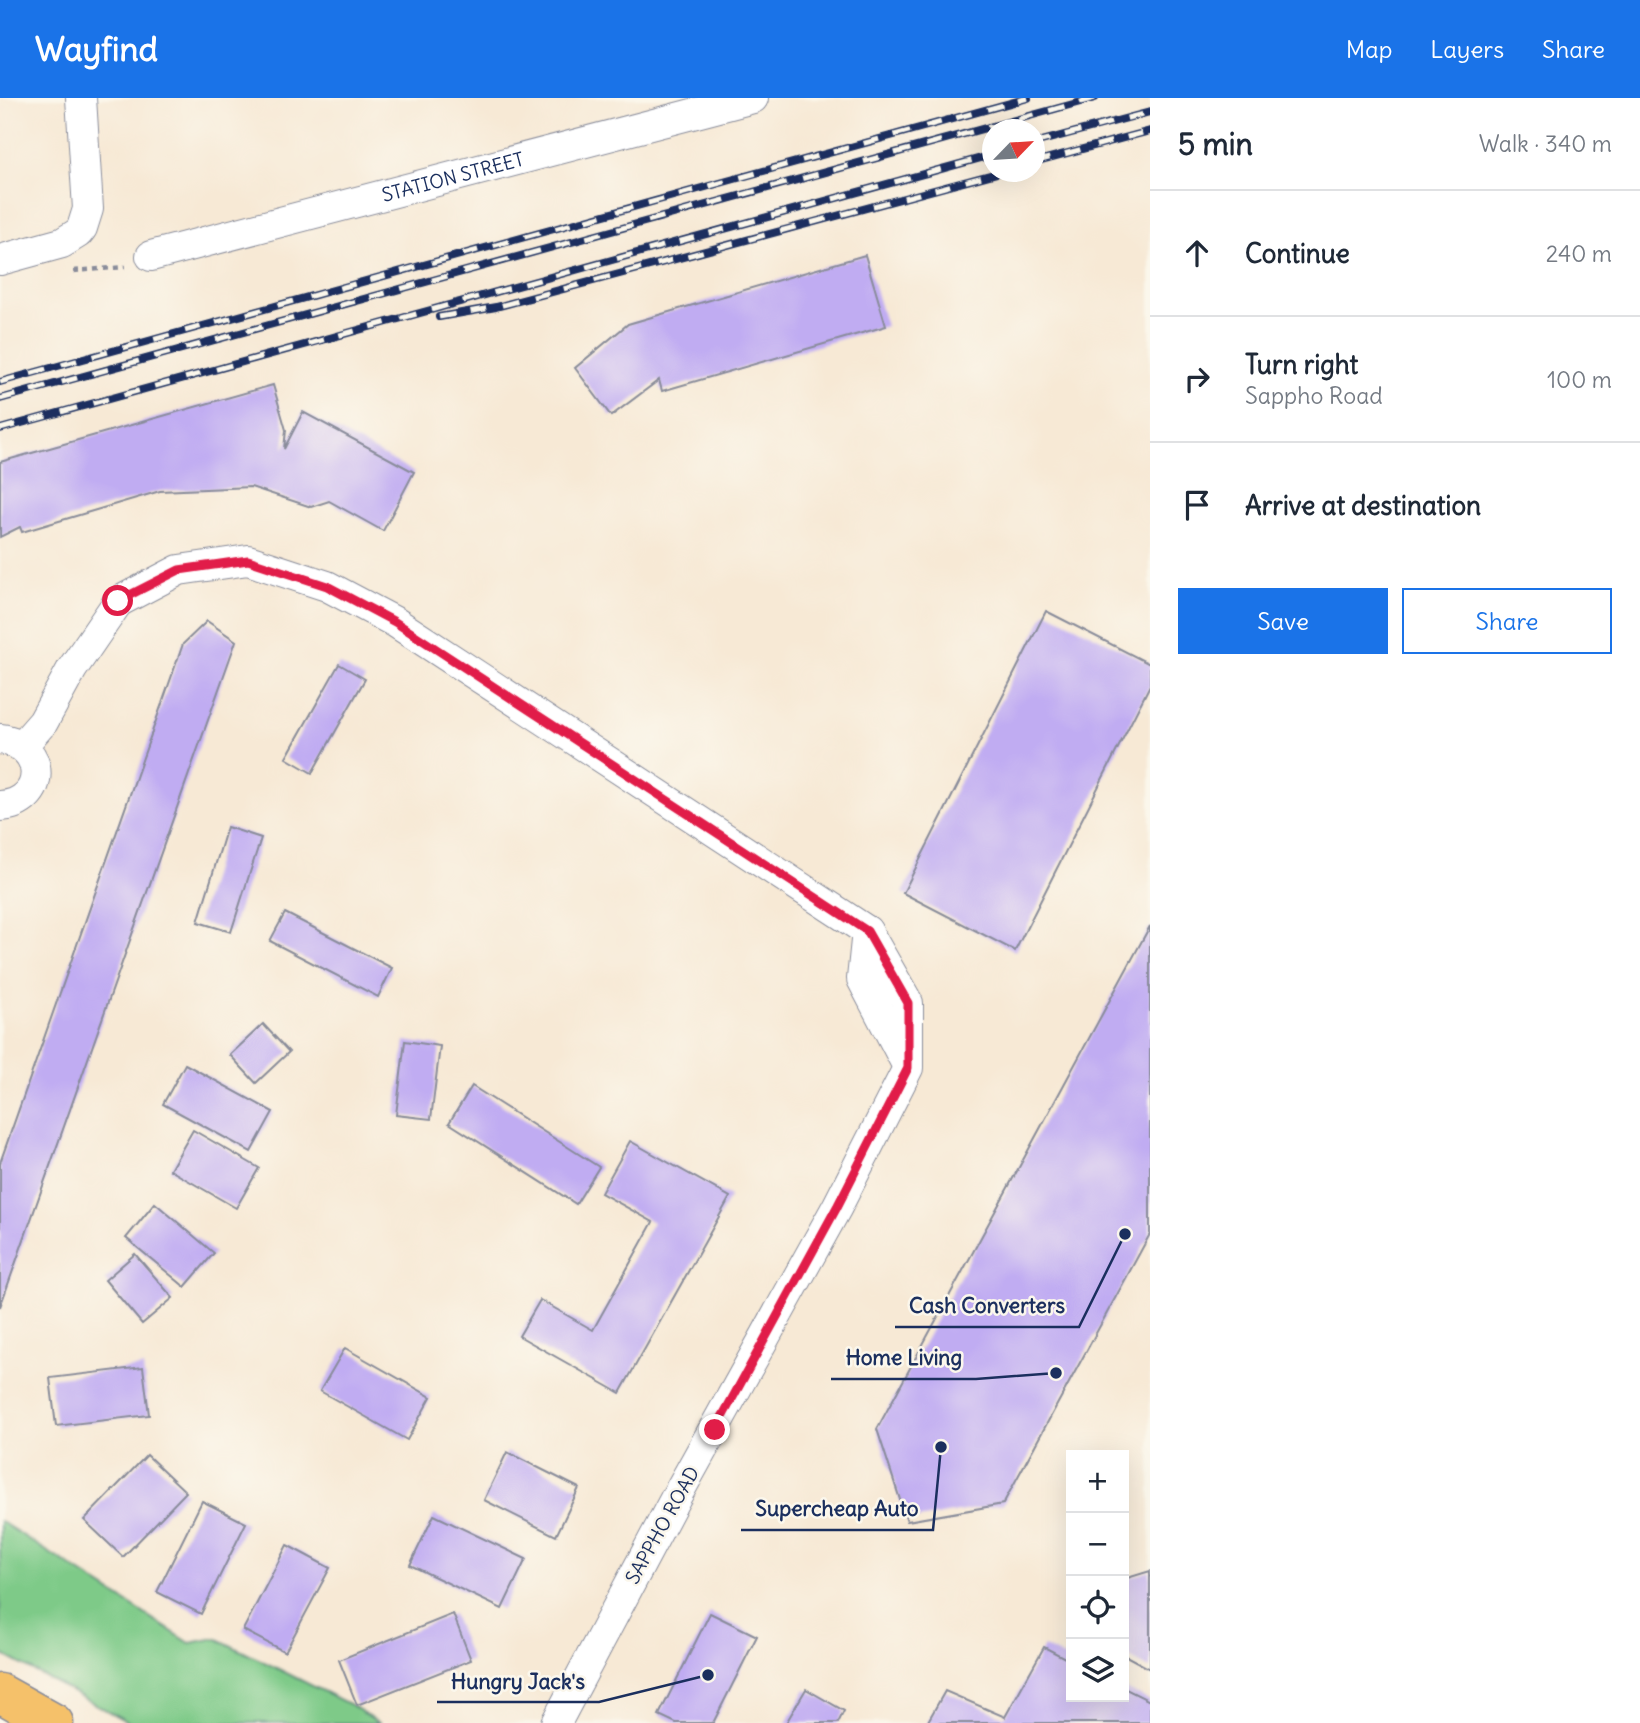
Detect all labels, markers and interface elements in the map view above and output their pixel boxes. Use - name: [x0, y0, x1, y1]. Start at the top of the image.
- text: Wayfind: [35, 28, 158, 70]
- text: Map: [1346, 34, 1392, 64]
- text: Layers: [1430, 34, 1504, 64]
- text: Share: [1542, 34, 1605, 64]
- north arrow: [982, 119, 1045, 182]
- text: 5 min: [1178, 125, 1253, 163]
- text: Walk · 340 m: [1479, 129, 1612, 158]
- street label: STATION STREET: [379, 147, 527, 207]
- icon: ahead: [1178, 234, 1216, 272]
- text: Continue: [1245, 237, 1350, 270]
- text: 240 m: [1546, 239, 1612, 268]
- text: Turn right: [1245, 348, 1358, 381]
- icon: right: [1178, 360, 1216, 398]
- text: 100 m: [1547, 365, 1612, 394]
- text: Sappho Road: [1245, 381, 1383, 410]
- icon: arrive: [1178, 486, 1216, 524]
- text: Arrive at destination: [1245, 489, 1481, 522]
- route start: [102, 585, 133, 616]
- button: Save: [1178, 588, 1388, 654]
- button: Share: [1402, 588, 1612, 654]
- callout: Cash Converters: [895, 1285, 1079, 1327]
- text: Cash Converters: [909, 1292, 1065, 1319]
- callout: Home Living: [831, 1337, 976, 1379]
- text: Home Living: [846, 1344, 962, 1371]
- route end: [699, 1414, 730, 1445]
- map controls: [1066, 1450, 1129, 1702]
- button: +: [1066, 1450, 1129, 1513]
- street label: SAPPHO ROAD: [620, 1462, 704, 1588]
- callout: Supercheap Auto: [741, 1488, 933, 1530]
- text: Supercheap Auto: [755, 1495, 919, 1522]
- button: −: [1066, 1513, 1129, 1576]
- button: locate: [1066, 1576, 1129, 1639]
- button: layers: [1066, 1639, 1129, 1702]
- callout: Hungry Jack's: [437, 1660, 599, 1702]
- text: Hungry Jack's: [451, 1668, 585, 1695]

